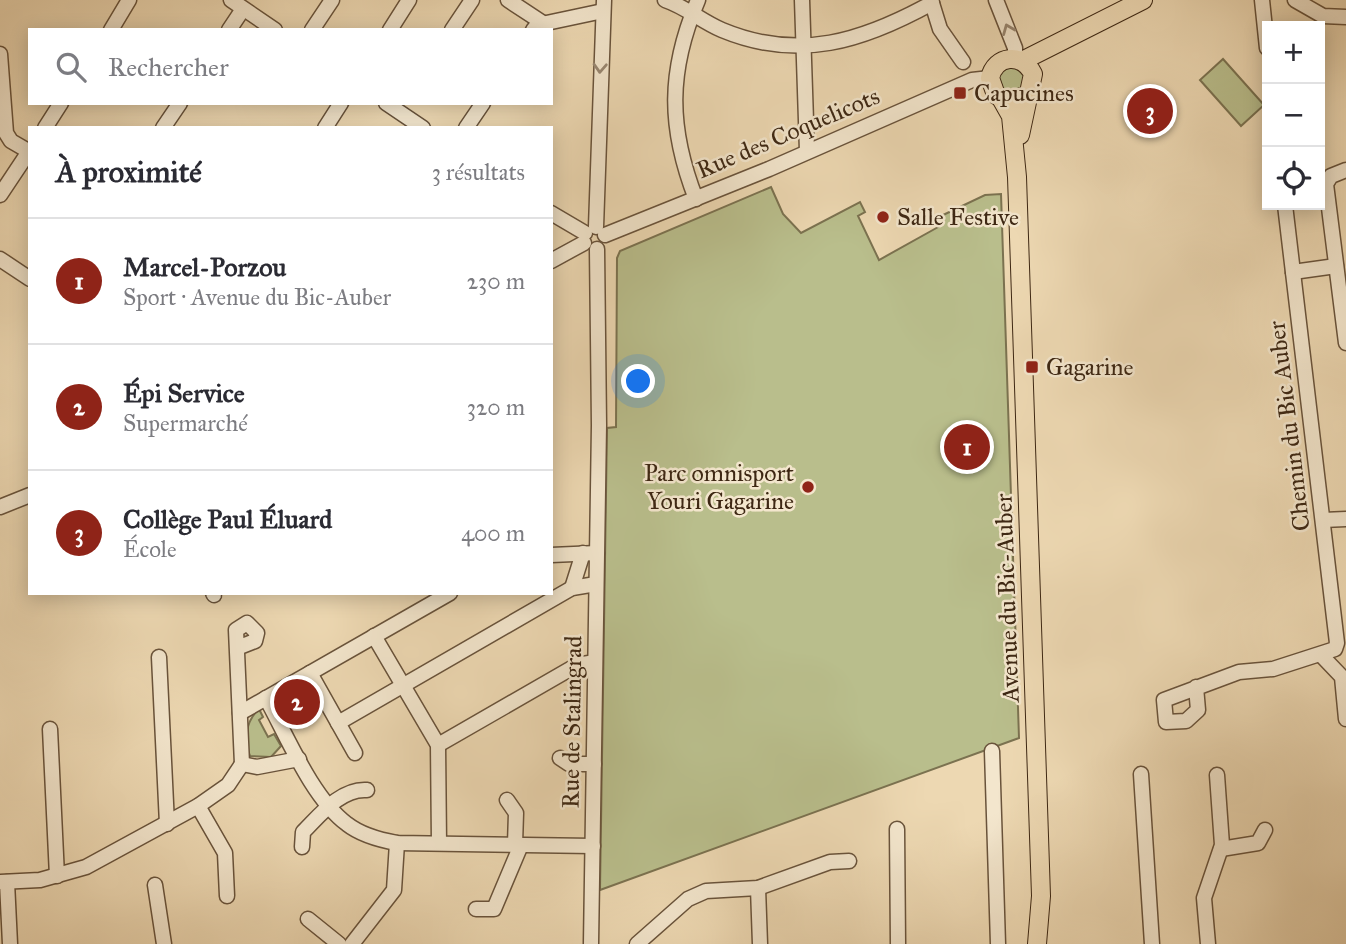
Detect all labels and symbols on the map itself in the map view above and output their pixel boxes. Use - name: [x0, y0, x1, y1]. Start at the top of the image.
- one-way arrow: [1002, 23, 1016, 35]
- one-way arrow: [593, 63, 608, 74]
- place label: Capucines: [974, 78, 1074, 108]
- street label: Rue des Coquelicots: [692, 81, 884, 185]
- marker: Capucines: [952, 85, 968, 101]
- pin: 3: [1127, 85, 1173, 137]
- place label: Salle Festive: [897, 202, 1019, 232]
- marker: Salle Festive: [875, 209, 891, 225]
- street label: Chemin du Bic Auber: [1261, 319, 1317, 533]
- place label: Gagarine: [1046, 352, 1134, 382]
- marker: Gagarine: [1024, 359, 1040, 375]
- your location: [621, 364, 655, 398]
- pin: 1: [944, 421, 990, 473]
- place label: Parc omnisport Youri Gagarine: [644, 458, 794, 516]
- marker: Parc omnisport Youri Gagarine: [800, 479, 816, 495]
- street label: Avenue du Bic-Auber: [988, 493, 1026, 704]
- street label: Rue de Stalingrad: [555, 635, 589, 809]
- pin: 2: [274, 676, 320, 728]

